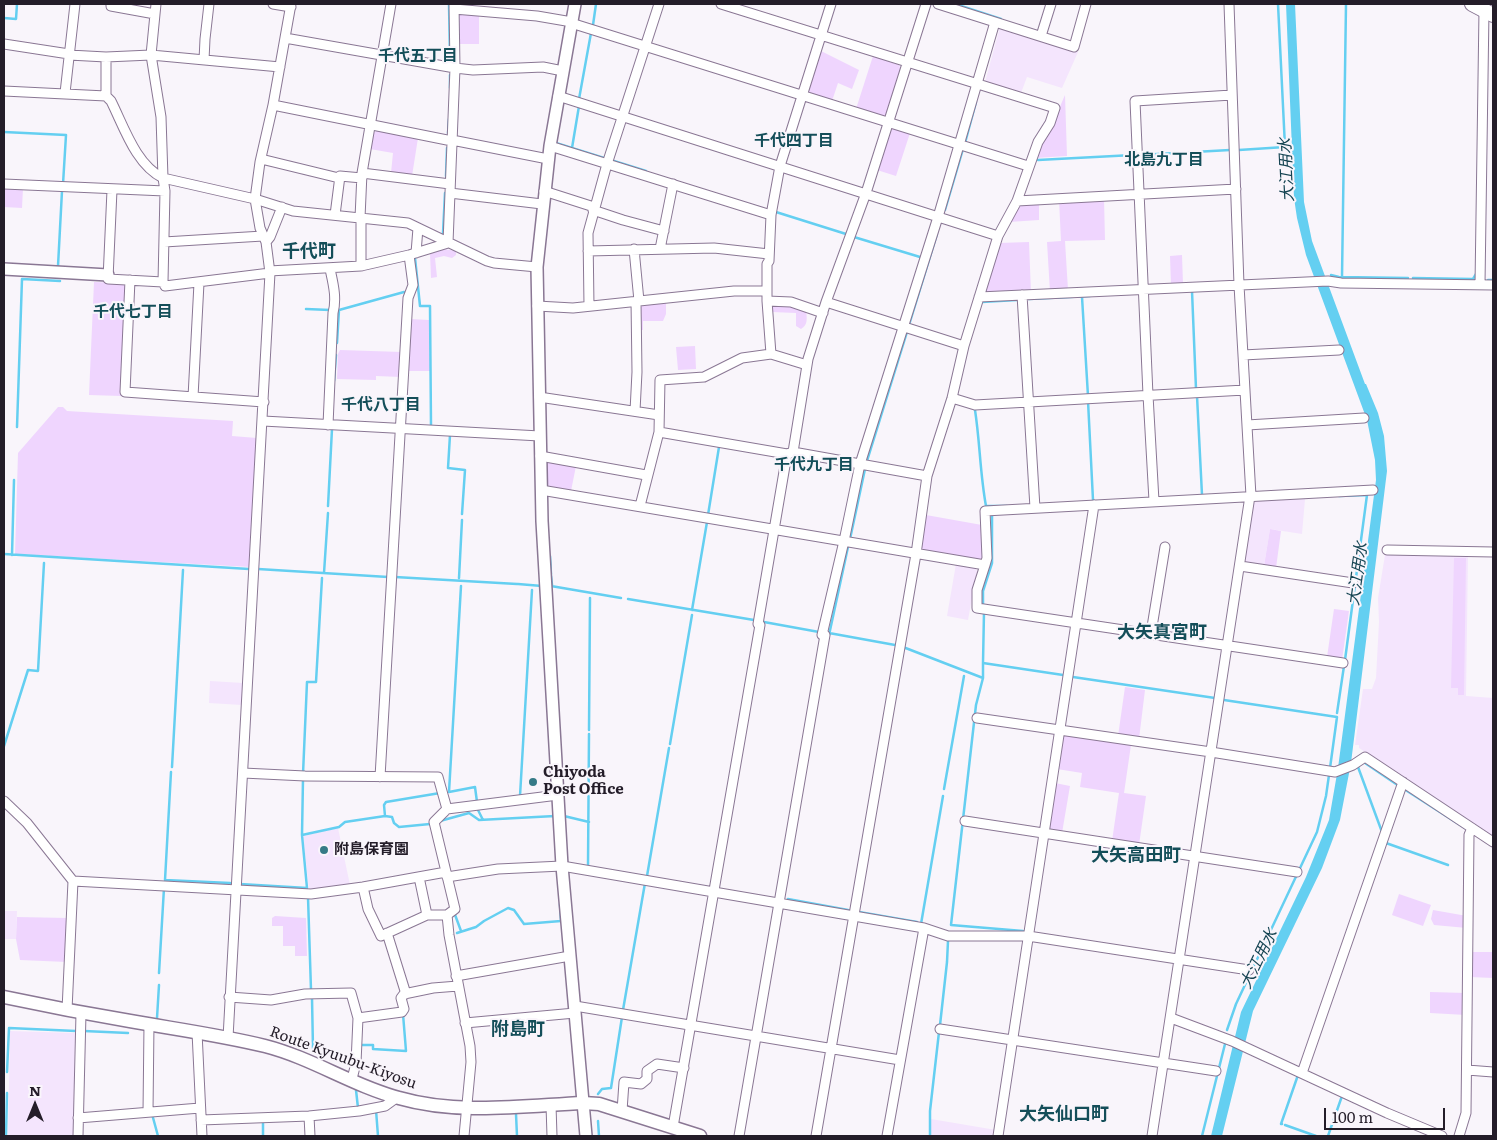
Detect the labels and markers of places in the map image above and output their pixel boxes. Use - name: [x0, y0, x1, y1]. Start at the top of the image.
- place label: Chiyoda Post Office: [543, 764, 624, 799]
- marker: Chiyoda Post Office: [527, 776, 539, 788]
- place label: 附島保育園: [334, 841, 409, 859]
- marker: 附島保育園: [318, 844, 330, 856]

